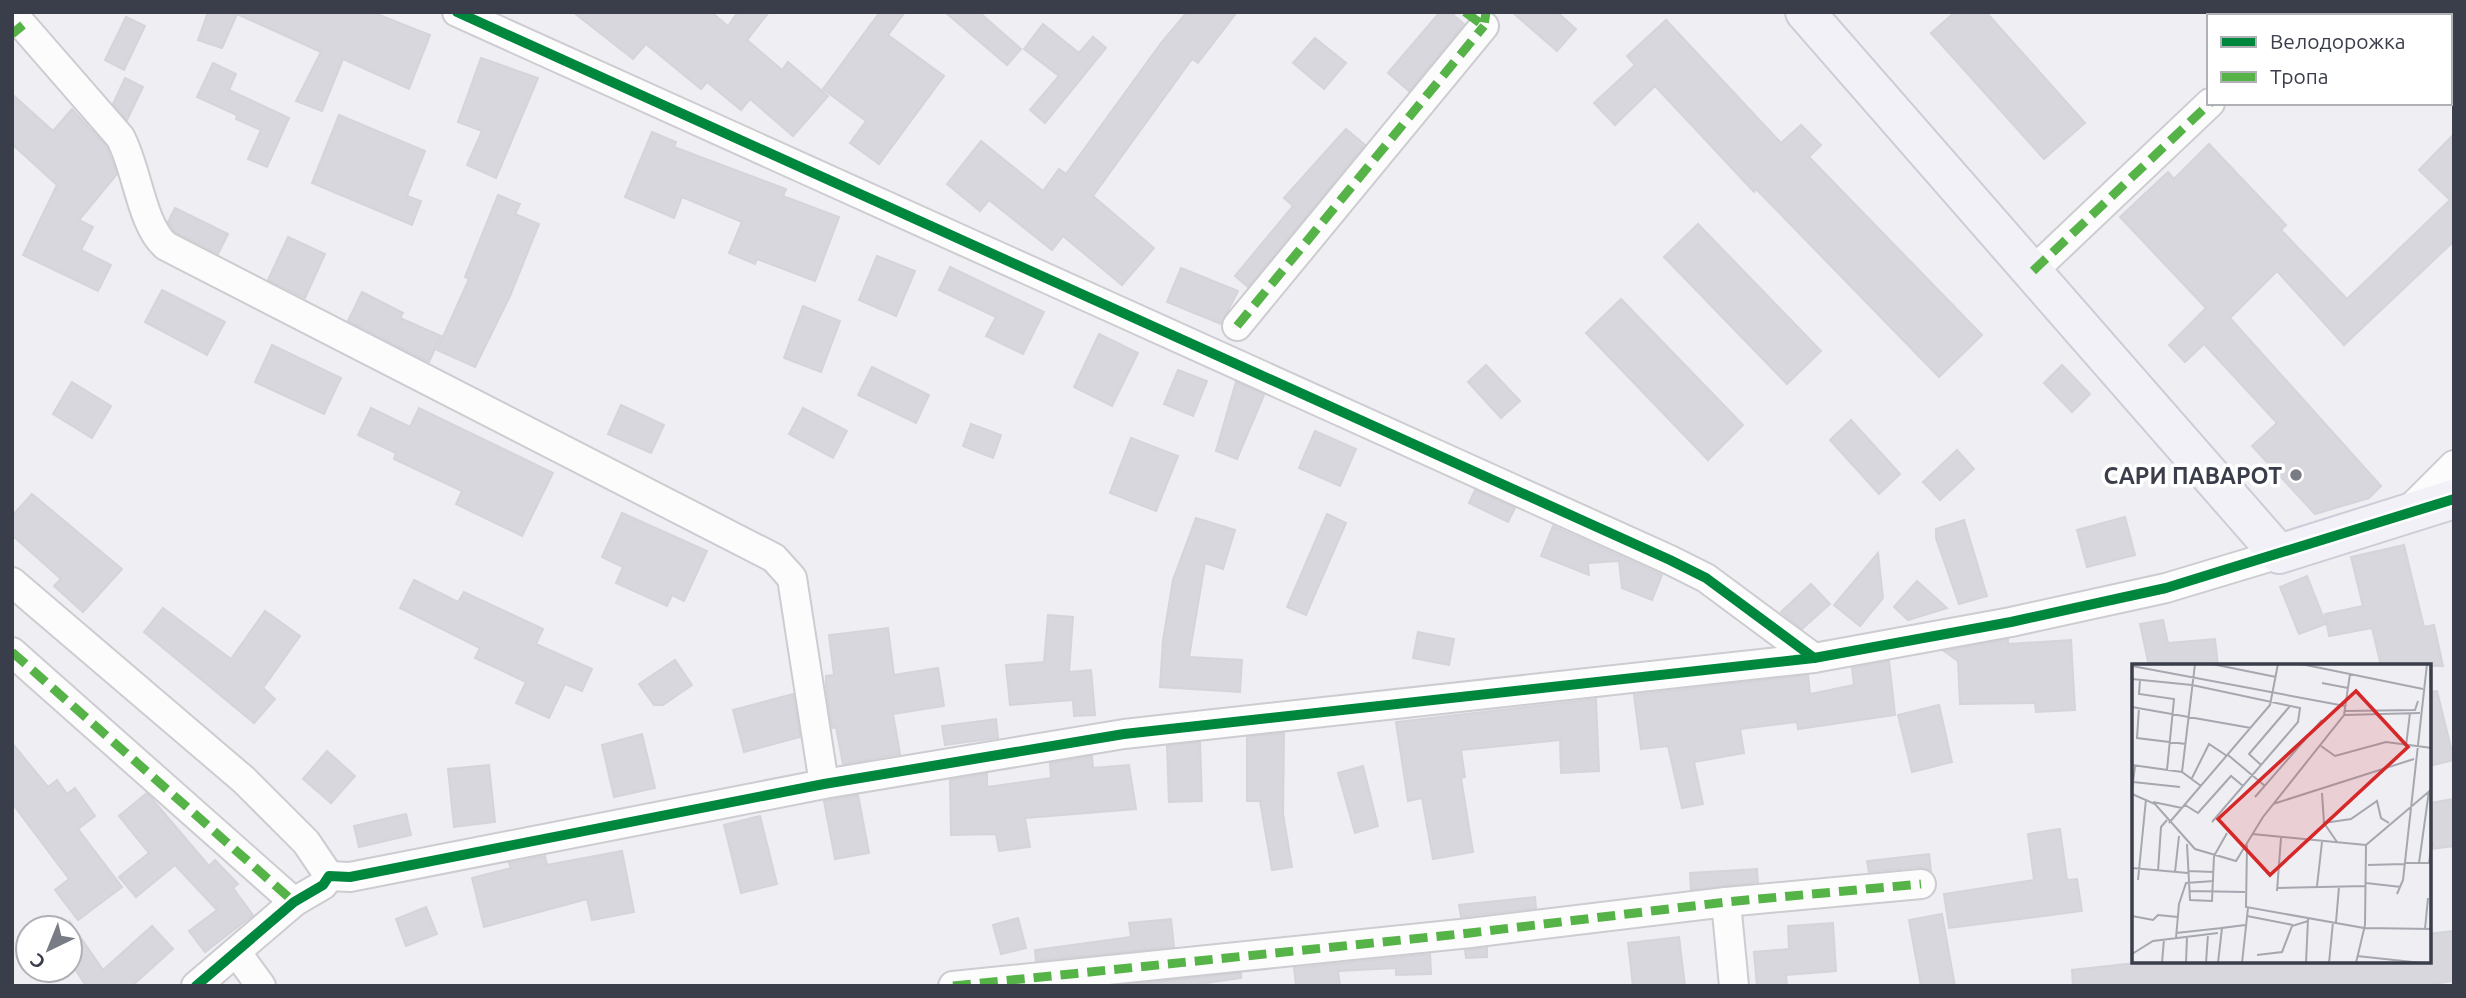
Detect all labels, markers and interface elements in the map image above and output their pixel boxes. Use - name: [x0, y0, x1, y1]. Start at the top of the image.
- legend: [2207, 14, 2452, 105]
- text: Велодорожка: [2270, 29, 2406, 53]
- text: Тропа: [2270, 64, 2329, 88]
- place label: САРИ ПАВАРОТ: [2103, 463, 2282, 488]
- marker: САРИ ПАВАРОТ: [2288, 467, 2304, 483]
- inset map: [2132, 664, 2431, 963]
- north arrow: [14, 914, 84, 984]
- text: С: [25, 949, 49, 974]

